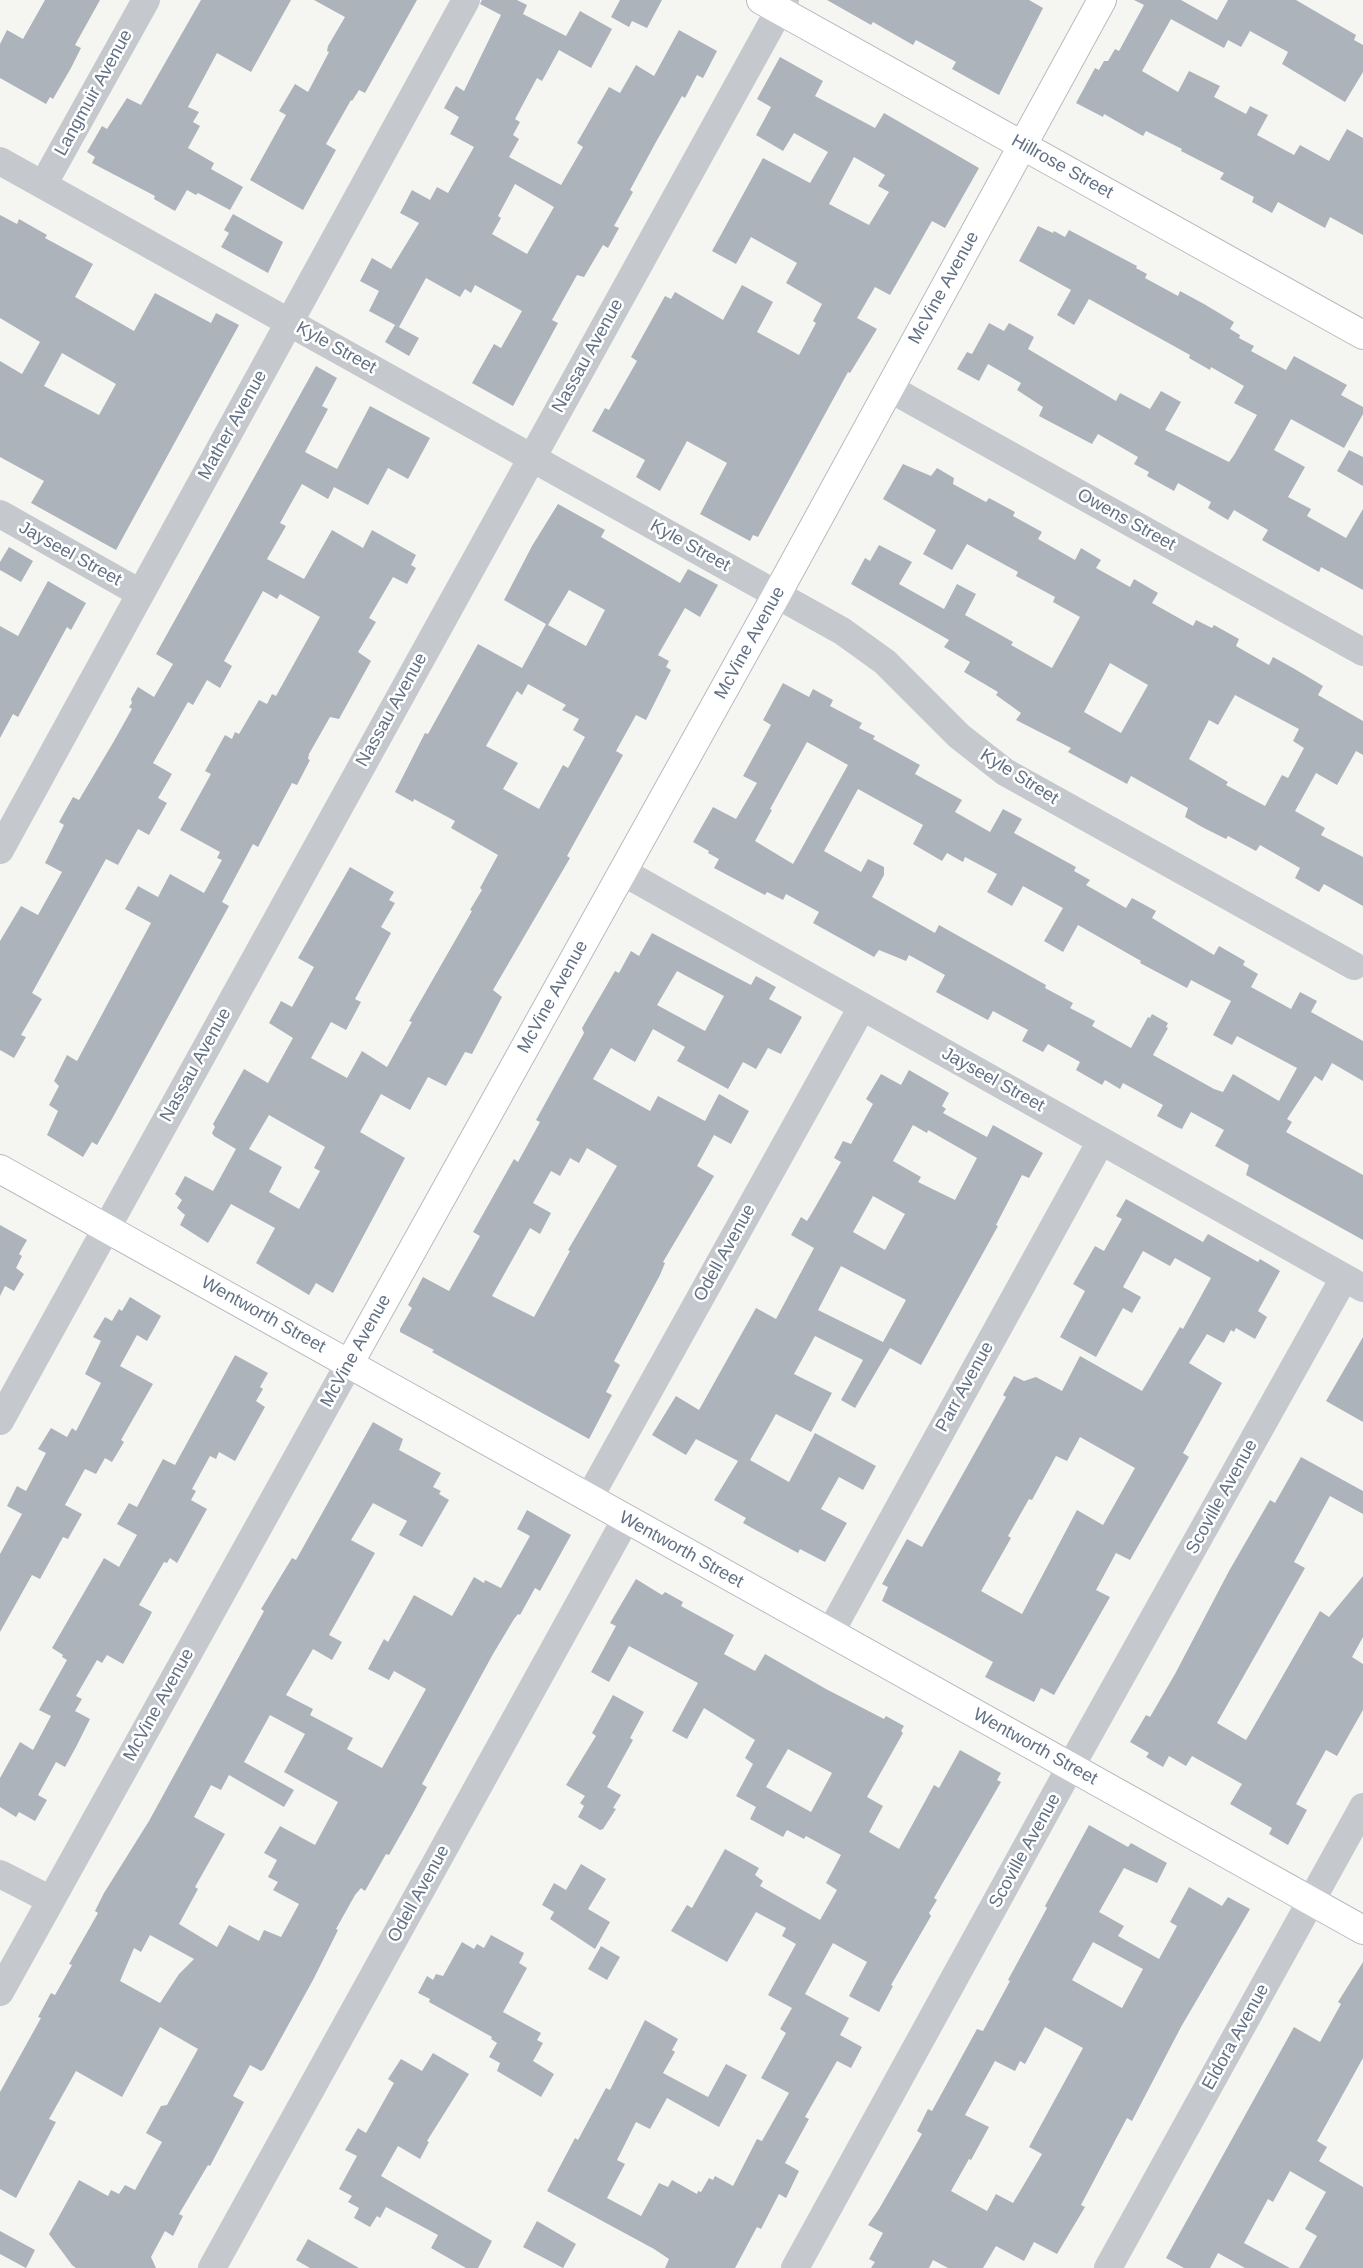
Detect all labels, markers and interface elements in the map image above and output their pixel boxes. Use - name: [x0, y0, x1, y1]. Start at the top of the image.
- street label: Langmuir Avenue: [50, 26, 138, 160]
- street label: Hillrose Street: [1007, 130, 1117, 204]
- street label: McVine Avenue: [904, 228, 984, 348]
- street label: Nassau Avenue: [548, 295, 628, 417]
- street label: Kyle Street: [292, 317, 380, 379]
- street label: Mather Avenue: [194, 367, 272, 483]
- street label: Owens Street: [1073, 484, 1179, 556]
- street label: Kyle Street: [646, 515, 734, 577]
- street label: Jayseel Street: [15, 517, 125, 591]
- street label: McVine Avenue: [710, 583, 790, 703]
- street label: Nassau Avenue: [352, 649, 432, 771]
- street label: Kyle Street: [976, 745, 1062, 809]
- street label: McVine Avenue: [513, 937, 593, 1057]
- street label: Nassau Avenue: [156, 1004, 236, 1126]
- street label: Jayseel Street: [938, 1043, 1048, 1117]
- street label: Odell Avenue: [689, 1201, 761, 1305]
- street label: Wentworth Street: [197, 1272, 329, 1358]
- street label: McVine Avenue: [316, 1291, 396, 1411]
- street label: Parr Avenue: [931, 1338, 999, 1436]
- street label: Scoville Avenue: [1182, 1436, 1262, 1558]
- street label: Wentworth Street: [615, 1507, 747, 1593]
- street label: McVine Avenue: [119, 1645, 199, 1765]
- street label: Wentworth Street: [969, 1704, 1101, 1790]
- street label: Scoville Avenue: [985, 1790, 1065, 1912]
- street label: Odell Avenue: [383, 1842, 455, 1946]
- street label: Eldora Avenue: [1198, 1980, 1274, 2094]

